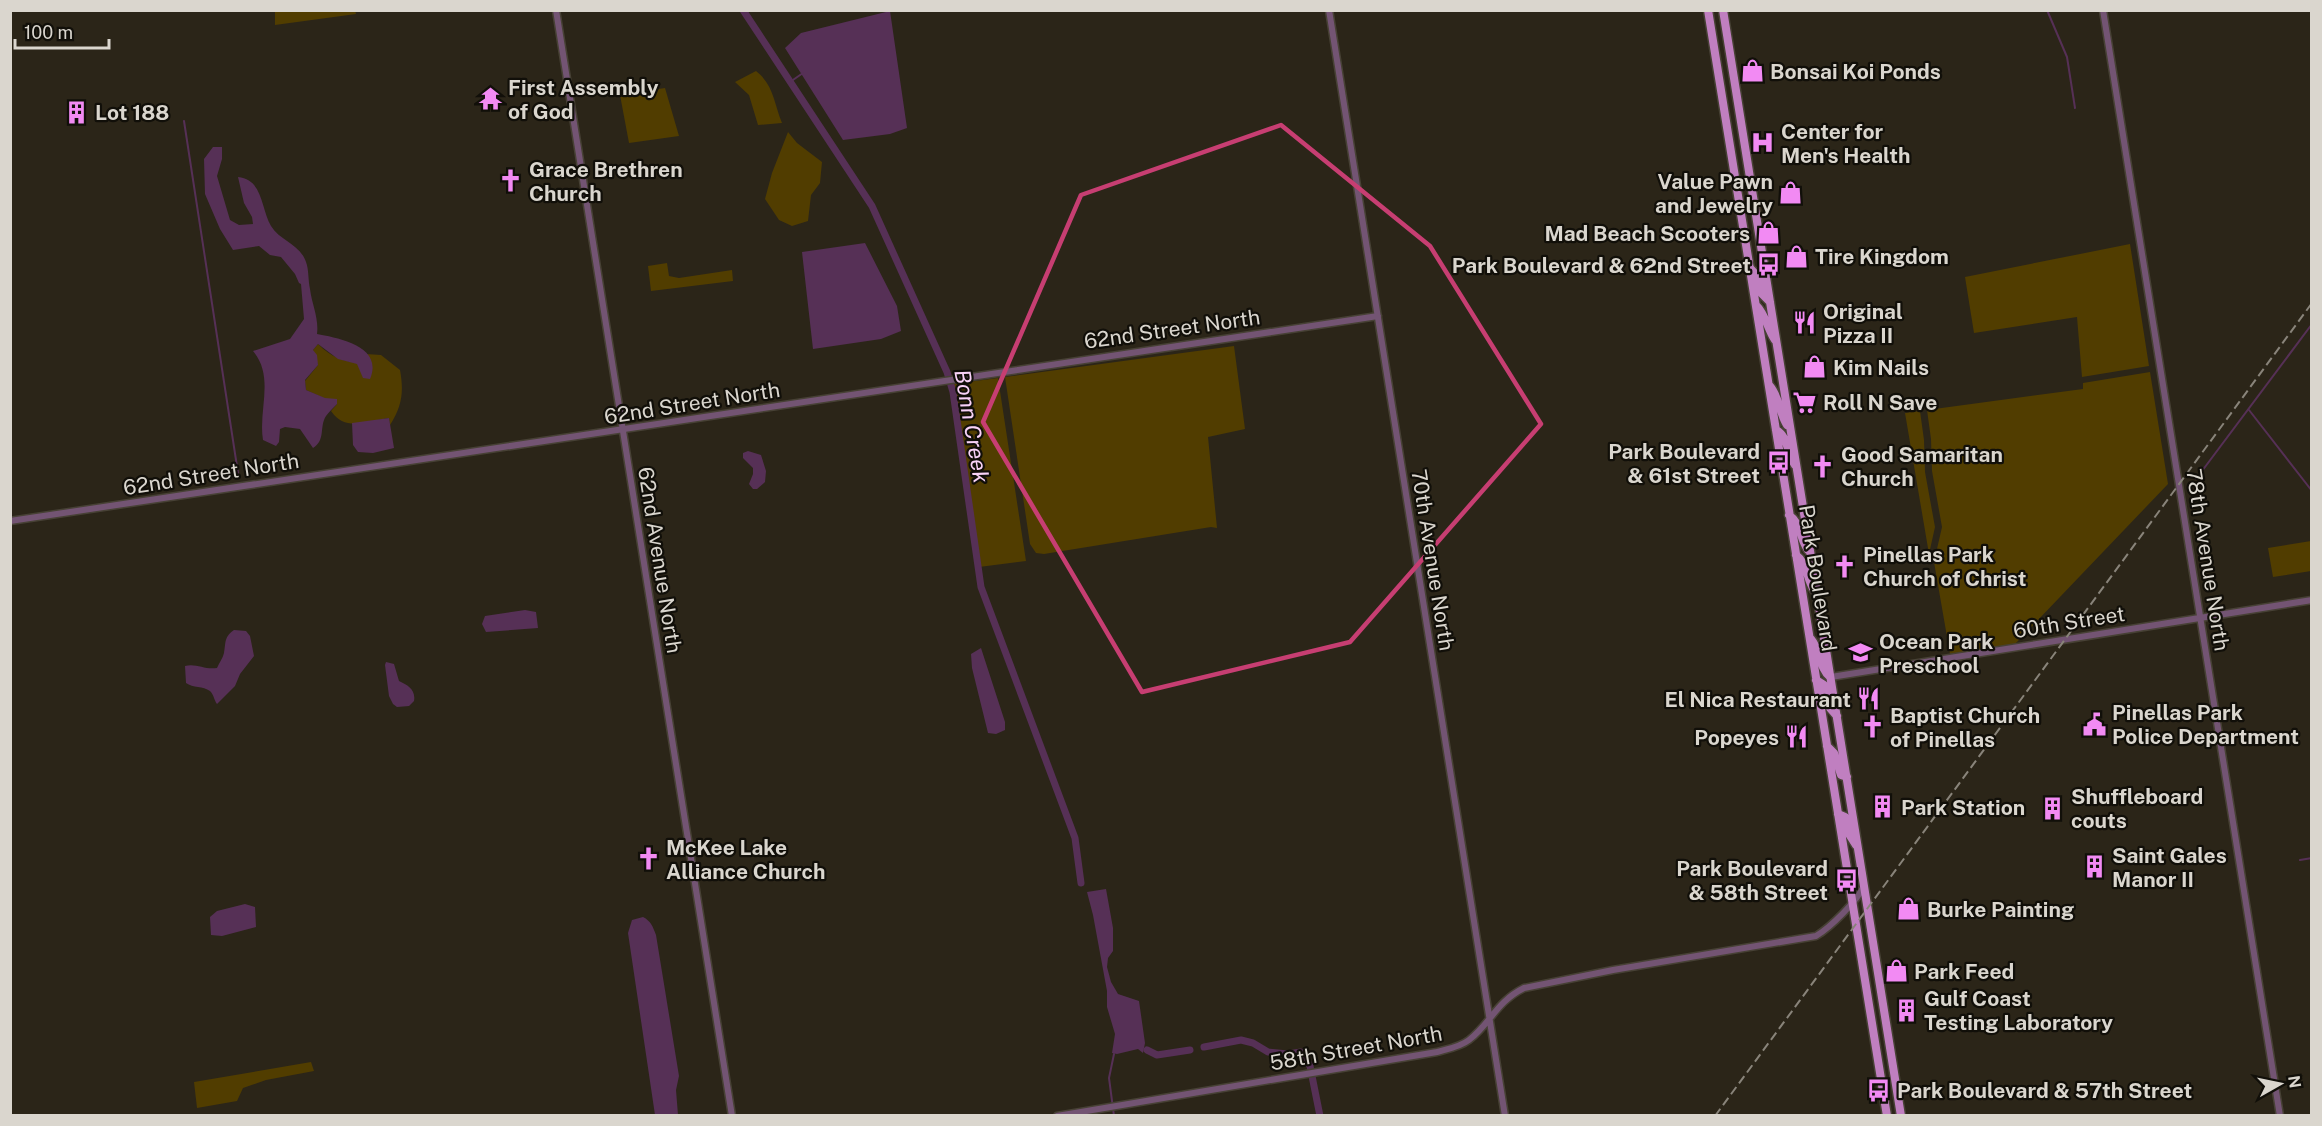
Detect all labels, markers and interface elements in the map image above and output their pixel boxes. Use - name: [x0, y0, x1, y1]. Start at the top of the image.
- scale bar: [15, 12, 110, 50]
- text: 100 m: [24, 22, 73, 43]
- shop icon: Bonsai Koi Ponds: [1739, 58, 1765, 84]
- place label: Bonsai Koi Ponds: [1770, 59, 1941, 84]
- place label: First Assembly of God: [508, 75, 659, 124]
- temple icon: First Assembly of God: [477, 86, 503, 112]
- building icon: Lot 188: [64, 99, 90, 125]
- place label: Lot 188: [95, 100, 169, 125]
- place label: Center for Men's Health: [1781, 119, 1910, 168]
- hospital icon: Center for Men's Health: [1750, 130, 1776, 156]
- place label: Grace Brethren Church: [529, 157, 683, 206]
- church icon: Grace Brethren Church: [498, 168, 524, 194]
- place label: Value Pawn and Jewelry: [1655, 169, 1773, 218]
- shop icon: Value Pawn and Jewelry: [1778, 180, 1804, 206]
- shop icon: Mad Beach Scooters: [1755, 220, 1781, 246]
- place label: Mad Beach Scooters: [1544, 221, 1750, 246]
- shop icon: Tire Kingdom: [1784, 243, 1810, 269]
- place label: Tire Kingdom: [1815, 244, 1949, 269]
- bus stop icon: Park Boulevard & 62nd Street: [1756, 252, 1782, 278]
- place label: Park Boulevard & 62nd Street: [1452, 253, 1751, 278]
- place label: Original Pizza II: [1823, 299, 1903, 348]
- street label: 62nd Street North: [1082, 304, 1262, 354]
- restaurant icon: Original Pizza II: [1792, 310, 1818, 336]
- shop icon: Kim Nails: [1802, 354, 1828, 380]
- place label: Kim Nails: [1833, 355, 1929, 380]
- water label: Bonn Creek: [949, 367, 995, 485]
- street label: 62nd Street North: [602, 377, 782, 429]
- supermarket icon: Roll N Save: [1792, 389, 1818, 415]
- place label: Roll N Save: [1823, 390, 1937, 415]
- place label: Park Boulevard & 61st Street: [1608, 439, 1760, 488]
- place label: Good Samaritan Church: [1841, 442, 2003, 491]
- street label: 62nd Street North: [121, 448, 301, 500]
- bus stop icon: Park Boulevard & 61st Street: [1765, 450, 1791, 476]
- church icon: Good Samaritan Church: [1810, 453, 1836, 479]
- street label: 62nd Avenue North: [633, 465, 687, 655]
- street label: 78th Avenue North: [2181, 467, 2235, 653]
- street label: 70th Avenue North: [1406, 468, 1460, 652]
- street label: Park Boulevard: [1794, 503, 1842, 653]
- place label: Pinellas Park Church of Christ: [1863, 542, 2027, 591]
- church icon: Pinellas Park Church of Christ: [1832, 553, 1858, 579]
- street label: 60th Street: [2011, 601, 2127, 643]
- place label: Ocean Park Preschool: [1879, 629, 1993, 678]
- school or university icon: Ocean Park Preschool: [1848, 640, 1874, 666]
- restaurant icon: El Nica Restaurant: [1856, 686, 1882, 712]
- place label: El Nica Restaurant: [1664, 687, 1851, 712]
- place label: Pinellas Park Police Department: [2112, 700, 2299, 749]
- place label: Baptist Church of Pinellas: [1890, 703, 2040, 752]
- public building icon: Pinellas Park Police Department: [2081, 711, 2107, 737]
- church icon: Baptist Church of Pinellas: [1859, 714, 1885, 740]
- restaurant icon: Popeyes: [1784, 724, 1810, 750]
- place label: Popeyes: [1694, 725, 1779, 750]
- place label: Shuffleboard couts: [2071, 784, 2203, 833]
- building icon: Park Station: [1870, 794, 1896, 820]
- place label: Park Station: [1901, 795, 2025, 820]
- building icon: Shuffleboard couts: [2040, 795, 2066, 821]
- place label: McKee Lake Alliance Church: [666, 835, 825, 884]
- place label: Saint Gales Manor II: [2112, 843, 2227, 892]
- church icon: McKee Lake Alliance Church: [635, 846, 661, 872]
- building icon: Saint Gales Manor II: [2081, 854, 2107, 880]
- place label: Park Boulevard & 58th Street: [1676, 856, 1828, 905]
- bus stop icon: Park Boulevard & 58th Street: [1833, 867, 1859, 893]
- shop icon: Burke Painting: [1896, 896, 1922, 922]
- place label: Burke Painting: [1927, 897, 2074, 922]
- shop icon: Park Feed: [1883, 958, 1909, 984]
- place label: Park Feed: [1914, 959, 2014, 984]
- place label: Gulf Coast Testing Laboratory: [1924, 986, 2113, 1035]
- building icon: Gulf Coast Testing Laboratory: [1893, 997, 1919, 1023]
- street label: 58th Street North: [1268, 1021, 1444, 1075]
- north arrow: [2250, 1054, 2310, 1114]
- text: N: [2284, 1074, 2305, 1089]
- bus stop icon: Park Boulevard & 57th Street: [1866, 1077, 1892, 1103]
- place label: Park Boulevard & 57th Street: [1897, 1078, 2192, 1103]

